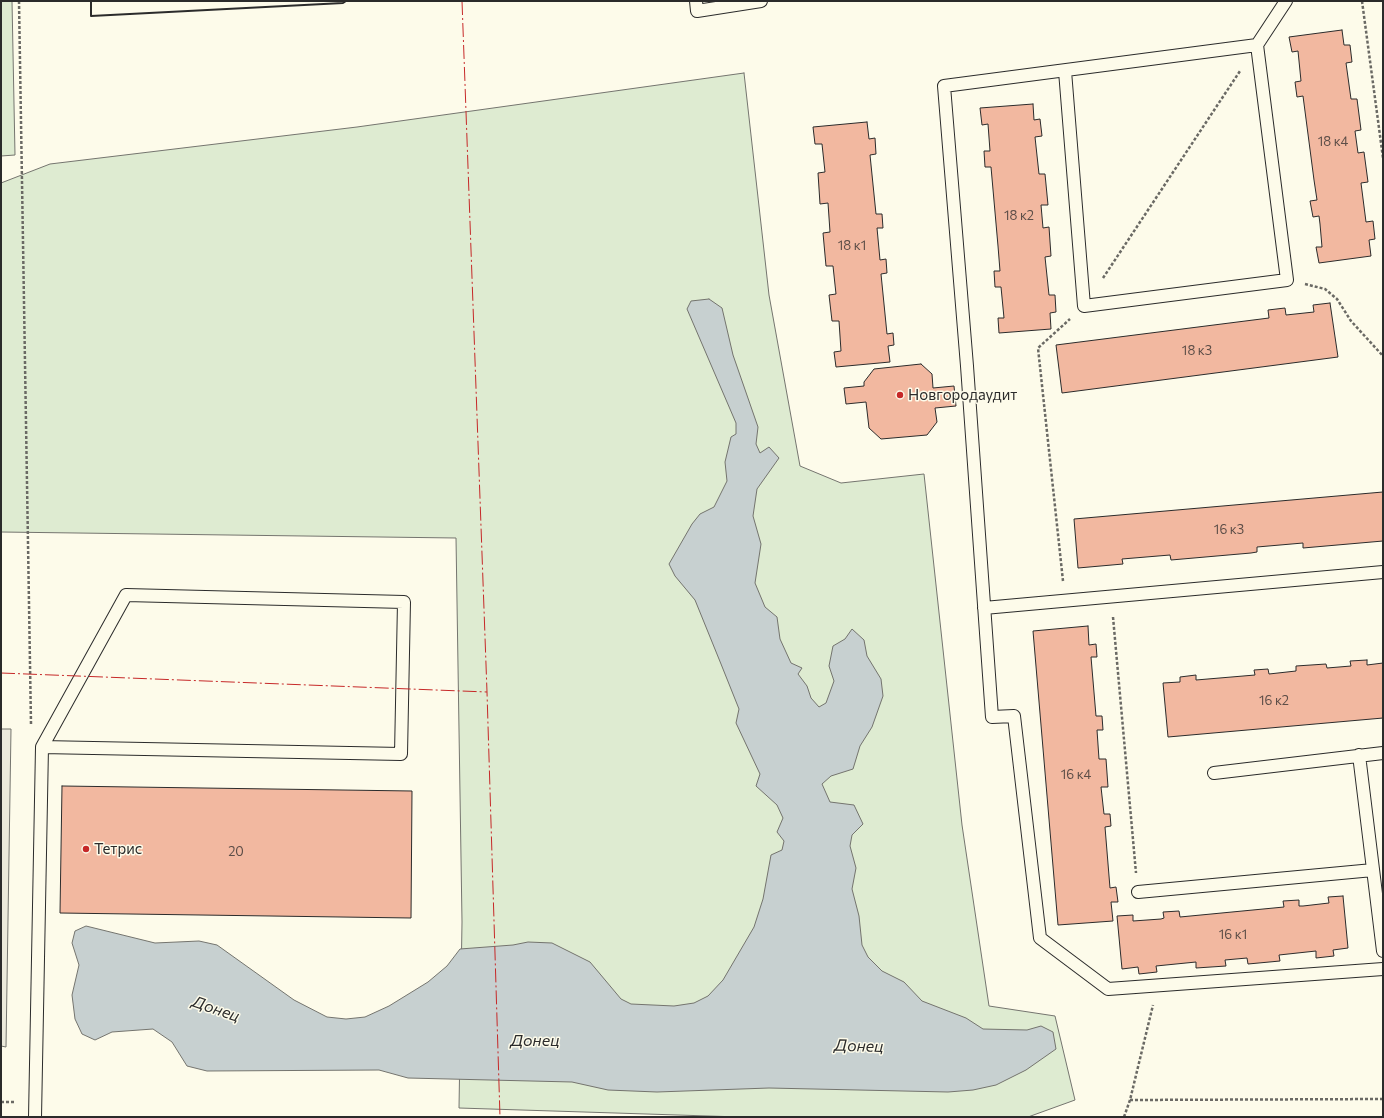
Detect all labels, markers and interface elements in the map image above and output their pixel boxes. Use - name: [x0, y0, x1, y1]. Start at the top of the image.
- house number: 18 к4: [1318, 134, 1348, 150]
- house number: 18 к2: [1004, 208, 1034, 224]
- house number: 18 к1: [838, 238, 866, 254]
- house number: 18 к3: [1182, 343, 1212, 359]
- place label: Новгородаудит: [908, 386, 1017, 404]
- marker: Новгородаудит: [895, 390, 905, 400]
- house number: 16 к3: [1214, 522, 1244, 538]
- house number: 16 к2: [1259, 693, 1289, 709]
- house number: 16 к4: [1061, 767, 1091, 783]
- place label: Тетрис: [94, 840, 142, 858]
- marker: Тетрис: [81, 844, 91, 854]
- house number: 20: [228, 844, 244, 860]
- house number: 16 к1: [1219, 927, 1247, 943]
- water label: Донец: [190, 992, 242, 1026]
- water label: Донец: [511, 1031, 559, 1051]
- water label: Донец: [834, 1036, 884, 1056]

